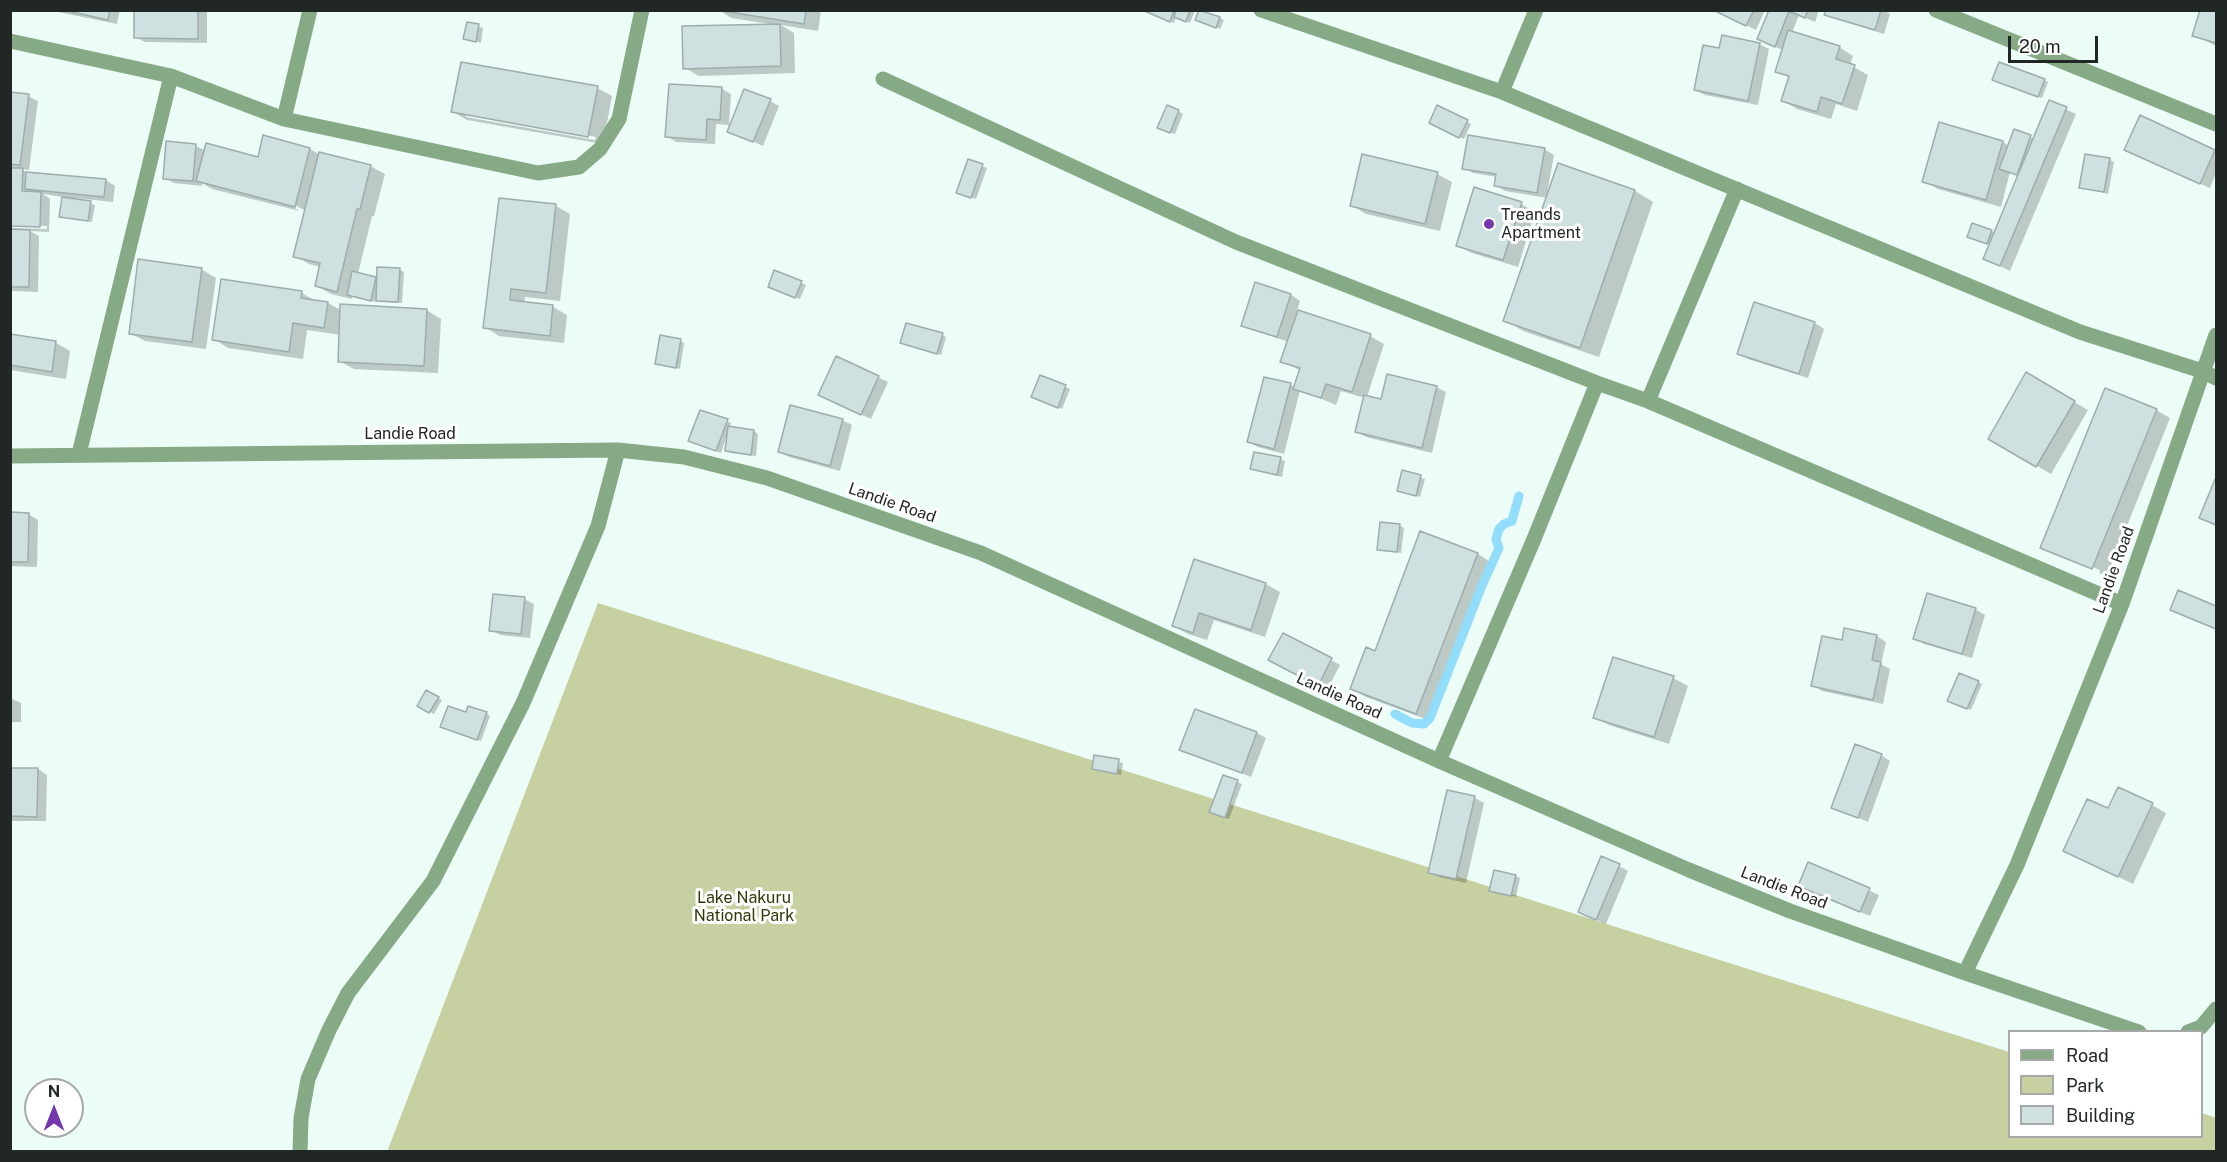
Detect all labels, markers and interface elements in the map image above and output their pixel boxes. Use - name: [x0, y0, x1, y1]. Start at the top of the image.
- scale bar: [2011, 24, 2101, 62]
- text: 20 m: [2019, 36, 2061, 57]
- place label: Treands Apartment: [1501, 205, 1581, 243]
- marker: Treands Apartment: [1482, 217, 1496, 231]
- street label: Landie Road: [364, 424, 456, 444]
- street label: Landie Road: [846, 479, 938, 527]
- street label: Landie Road: [2089, 524, 2139, 616]
- street label: Landie Road: [1293, 669, 1385, 723]
- street label: Landie Road: [1738, 863, 1830, 913]
- park label: Lake Nakuru National Park: [694, 888, 794, 926]
- legend: [2008, 1030, 2203, 1138]
- text: Road: [2066, 1045, 2109, 1066]
- text: Park: [2066, 1075, 2104, 1096]
- north arrow: [24, 1078, 84, 1138]
- text: N: [48, 1082, 60, 1101]
- text: Building: [2066, 1105, 2135, 1126]

